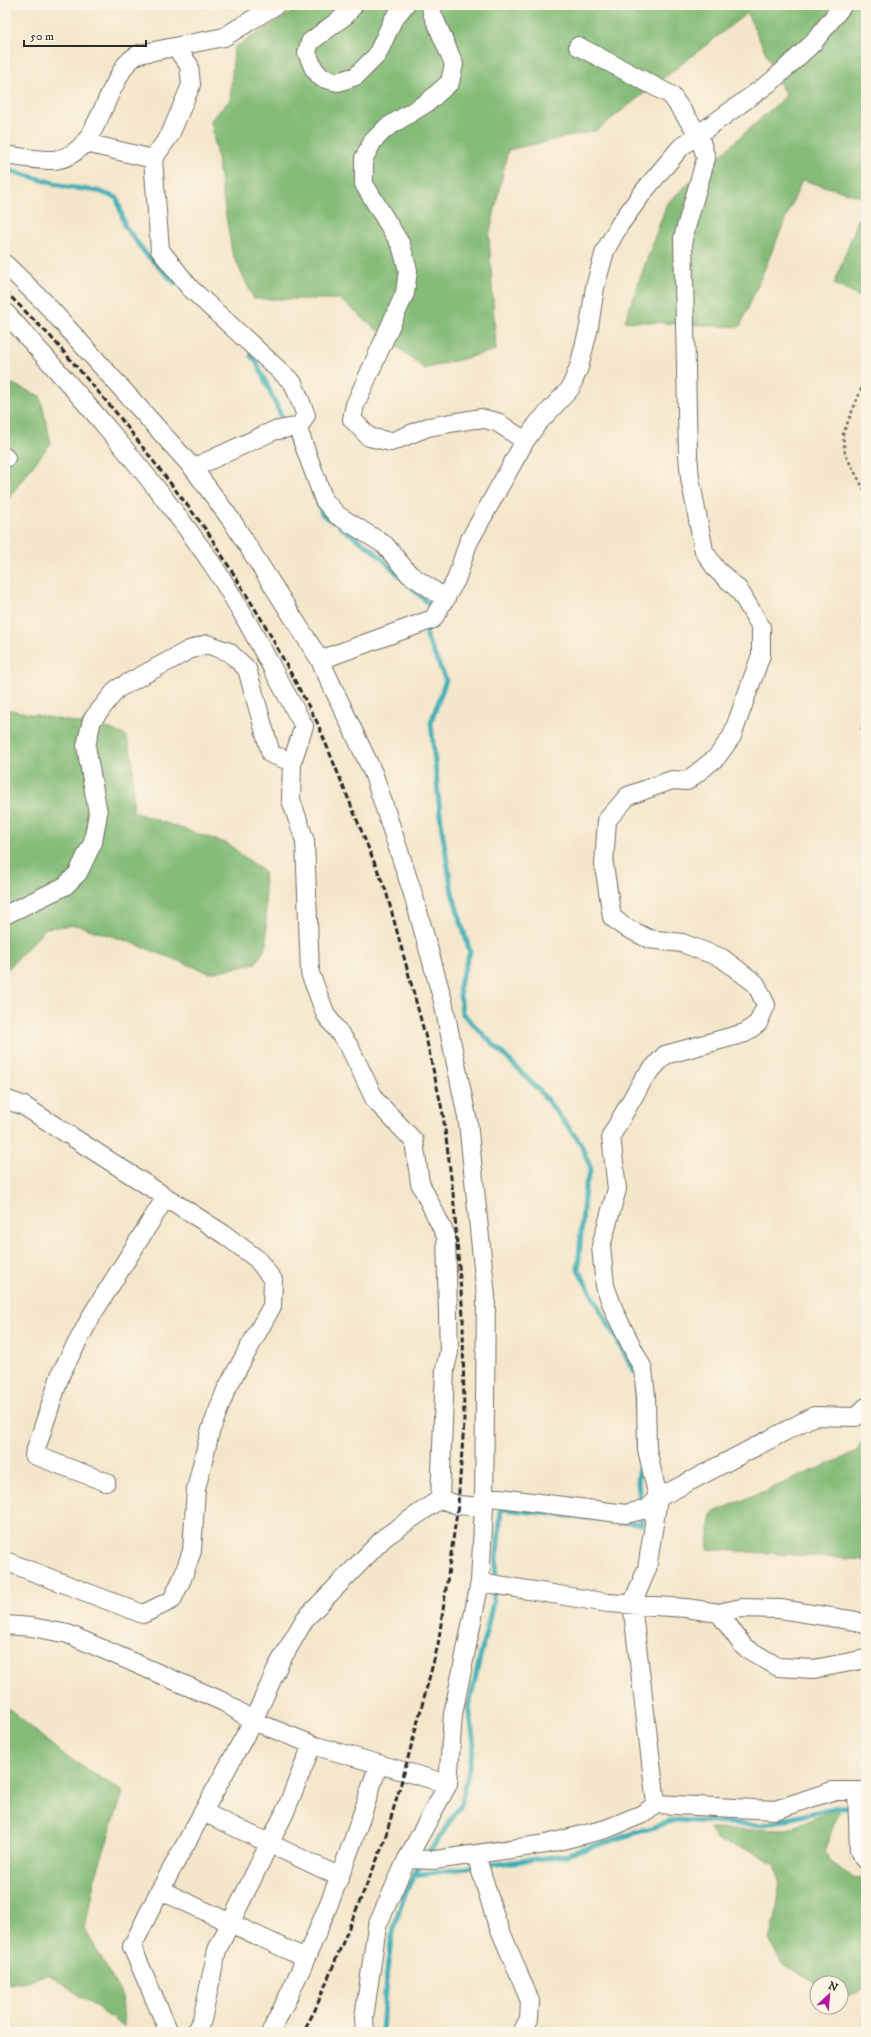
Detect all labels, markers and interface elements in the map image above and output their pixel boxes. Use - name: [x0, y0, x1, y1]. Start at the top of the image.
- scale bar: [24, 22, 146, 48]
- text: 50 m: [30, 29, 54, 44]
- north arrow: [809, 1975, 849, 2015]
- text: N: [826, 1979, 840, 1995]

